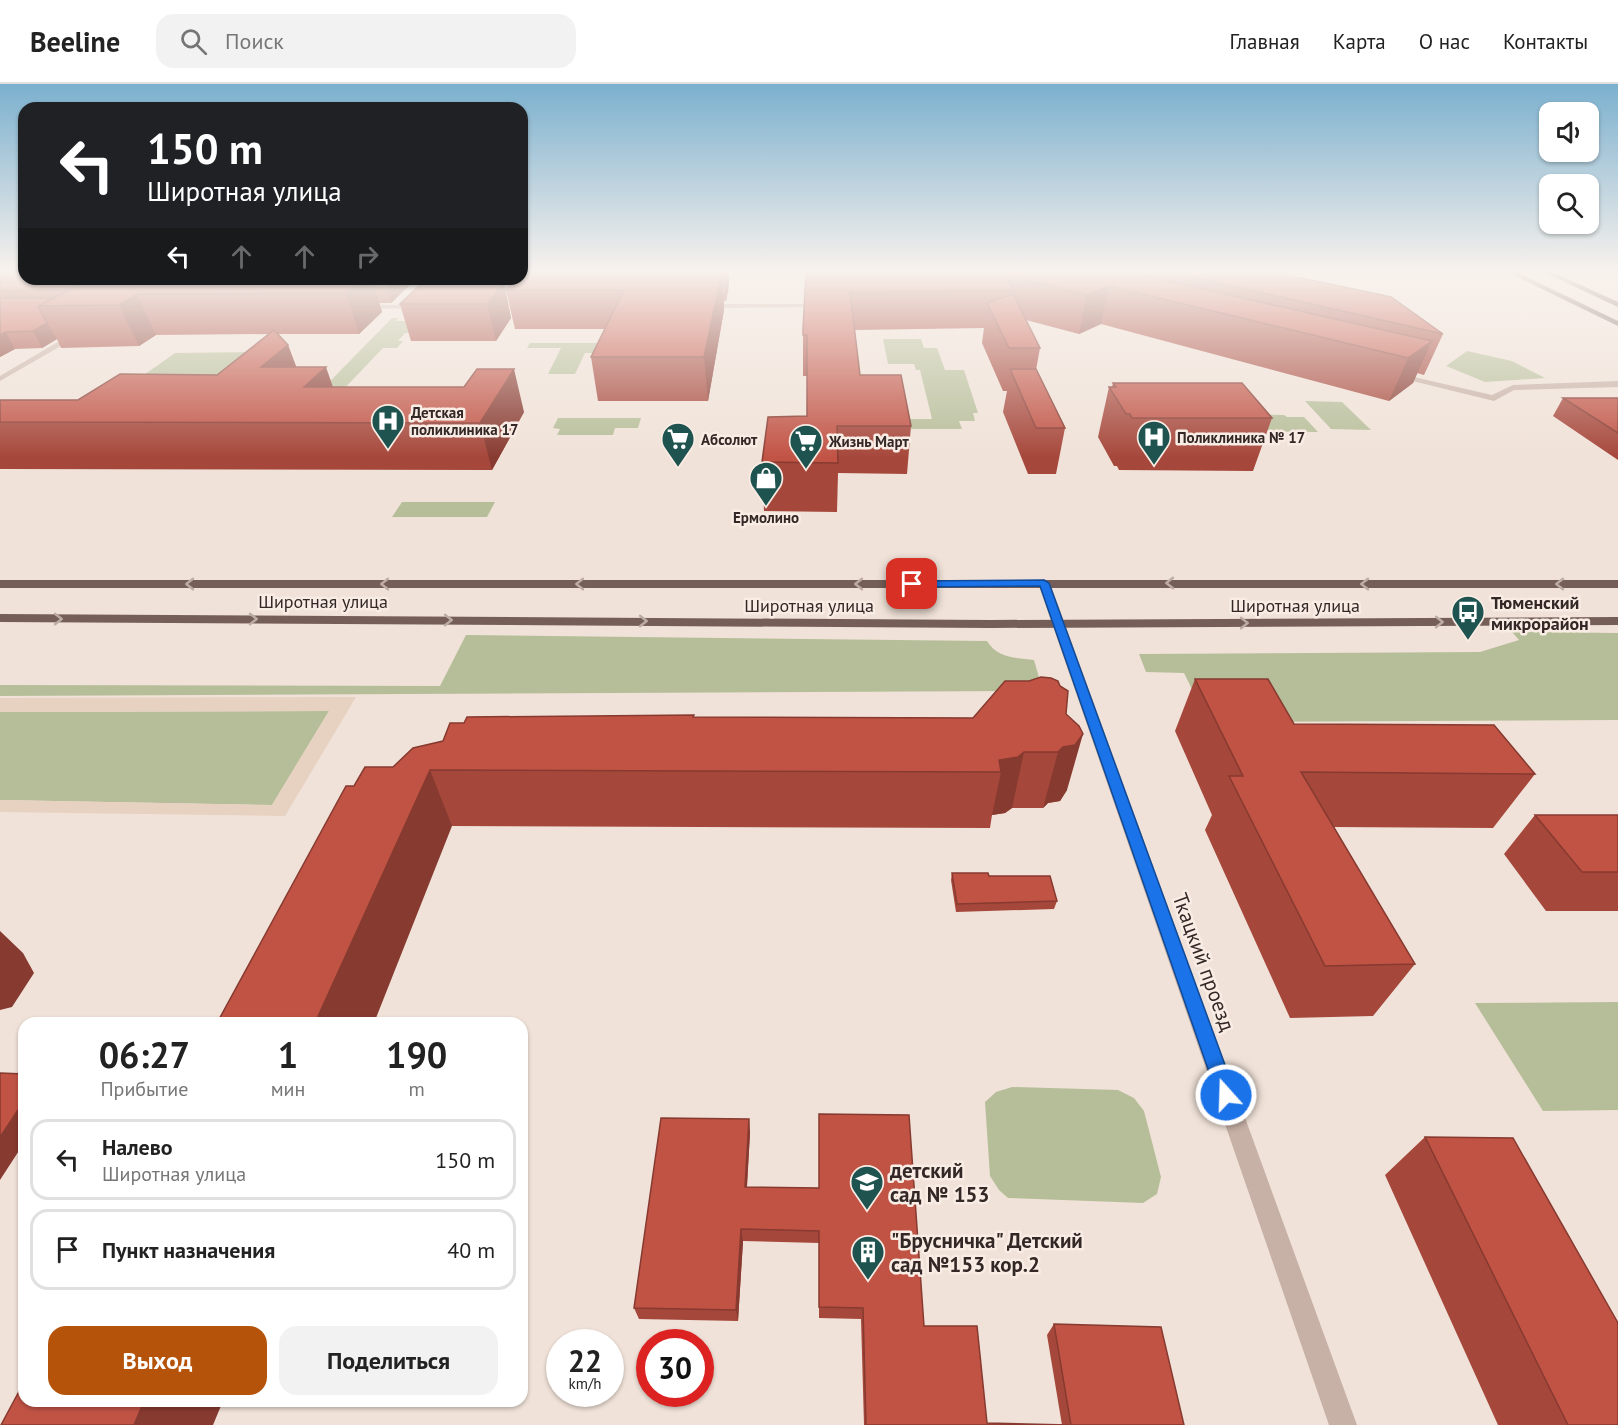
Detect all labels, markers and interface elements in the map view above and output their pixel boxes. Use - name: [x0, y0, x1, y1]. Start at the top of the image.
- search box: [156, 14, 576, 68]
- text: Beeline: [30, 23, 120, 60]
- icon: search: [177, 25, 210, 58]
- text: Поиск: [225, 27, 284, 55]
- text: Главная: [1229, 28, 1300, 55]
- text: Карта: [1333, 28, 1386, 55]
- text: О нас: [1419, 28, 1470, 55]
- text: Контакты: [1503, 28, 1588, 55]
- map controls: [1539, 102, 1599, 234]
- button: sound: [1539, 102, 1599, 162]
- text: 150 m: [147, 121, 263, 176]
- icon: left: [48, 126, 126, 204]
- text: Широтная улица: [147, 174, 342, 208]
- button: search: [1539, 174, 1599, 234]
- icon: left: [162, 240, 195, 273]
- icon: ahead: [225, 240, 258, 273]
- icon: ahead: [288, 240, 321, 273]
- icon: right: [351, 240, 384, 273]
- hospital icon: Детская поликлиника 17: [370, 403, 406, 450]
- place label: Детская поликлиника 17: [411, 403, 518, 439]
- hospital icon: Поликлиника № 17: [1136, 419, 1172, 466]
- supermarket icon: Абсолют: [660, 421, 696, 468]
- supermarket icon: Жизнь Март: [788, 423, 824, 470]
- place label: Поликлиника № 17: [1177, 428, 1305, 447]
- place label: Абсолют: [701, 430, 758, 449]
- place label: Жизнь Март: [828, 432, 909, 451]
- shop icon: Ермолино: [748, 460, 784, 507]
- place label: Ермолино: [733, 508, 799, 527]
- pin: [886, 558, 937, 609]
- icon: arrive: [895, 567, 928, 600]
- one-way arrow: [1165, 577, 1174, 589]
- one-way arrow: [186, 578, 195, 590]
- one-way arrow: [381, 578, 390, 590]
- one-way arrow: [576, 578, 585, 590]
- one-way arrow: [855, 578, 864, 590]
- one-way arrow: [1360, 578, 1369, 590]
- one-way arrow: [1555, 578, 1564, 590]
- street label: Широтная улица: [258, 590, 388, 613]
- place label: Тюменский микрорайон: [1491, 591, 1589, 635]
- street label: Широтная улица: [744, 594, 874, 617]
- street label: Широтная улица: [1230, 594, 1360, 617]
- bus stop icon: Тюменский микрорайон: [1450, 594, 1486, 641]
- one-way arrow: [54, 613, 63, 625]
- one-way arrow: [249, 613, 258, 625]
- one-way arrow: [444, 614, 453, 626]
- one-way arrow: [639, 615, 648, 627]
- one-way arrow: [1434, 616, 1443, 628]
- one-way arrow: [1239, 617, 1248, 629]
- street label: Ткацкий проезд: [1167, 889, 1241, 1035]
- text: 06:27: [99, 1031, 190, 1078]
- text: 1: [278, 1031, 298, 1078]
- text: 190: [386, 1031, 447, 1078]
- position arrow: [1194, 1063, 1258, 1127]
- text: Прибытие: [100, 1076, 188, 1102]
- text: мин: [271, 1076, 305, 1102]
- text: m: [409, 1076, 425, 1102]
- text: Налево: [102, 1133, 173, 1161]
- icon: left: [51, 1143, 84, 1176]
- text: 150 m: [435, 1146, 495, 1174]
- place label: детский сад № 153: [889, 1157, 989, 1208]
- text: Широтная улица: [102, 1161, 246, 1187]
- school or university icon: детский сад № 153: [849, 1164, 885, 1211]
- place label: "Брусничка" Детский сад №153 кор.2: [891, 1227, 1083, 1278]
- icon: arrive: [51, 1233, 84, 1266]
- building icon: "Брусничка" Детский сад №153 кор.2: [850, 1234, 886, 1281]
- text: Пункт назначения: [102, 1236, 275, 1264]
- text: 40 m: [447, 1236, 495, 1264]
- button: Выход: [48, 1326, 267, 1395]
- button: Поделиться: [279, 1326, 498, 1395]
- speed limit sign: 30: [636, 1329, 714, 1407]
- text: 22: [568, 1341, 602, 1380]
- text: km/h: [569, 1374, 601, 1393]

